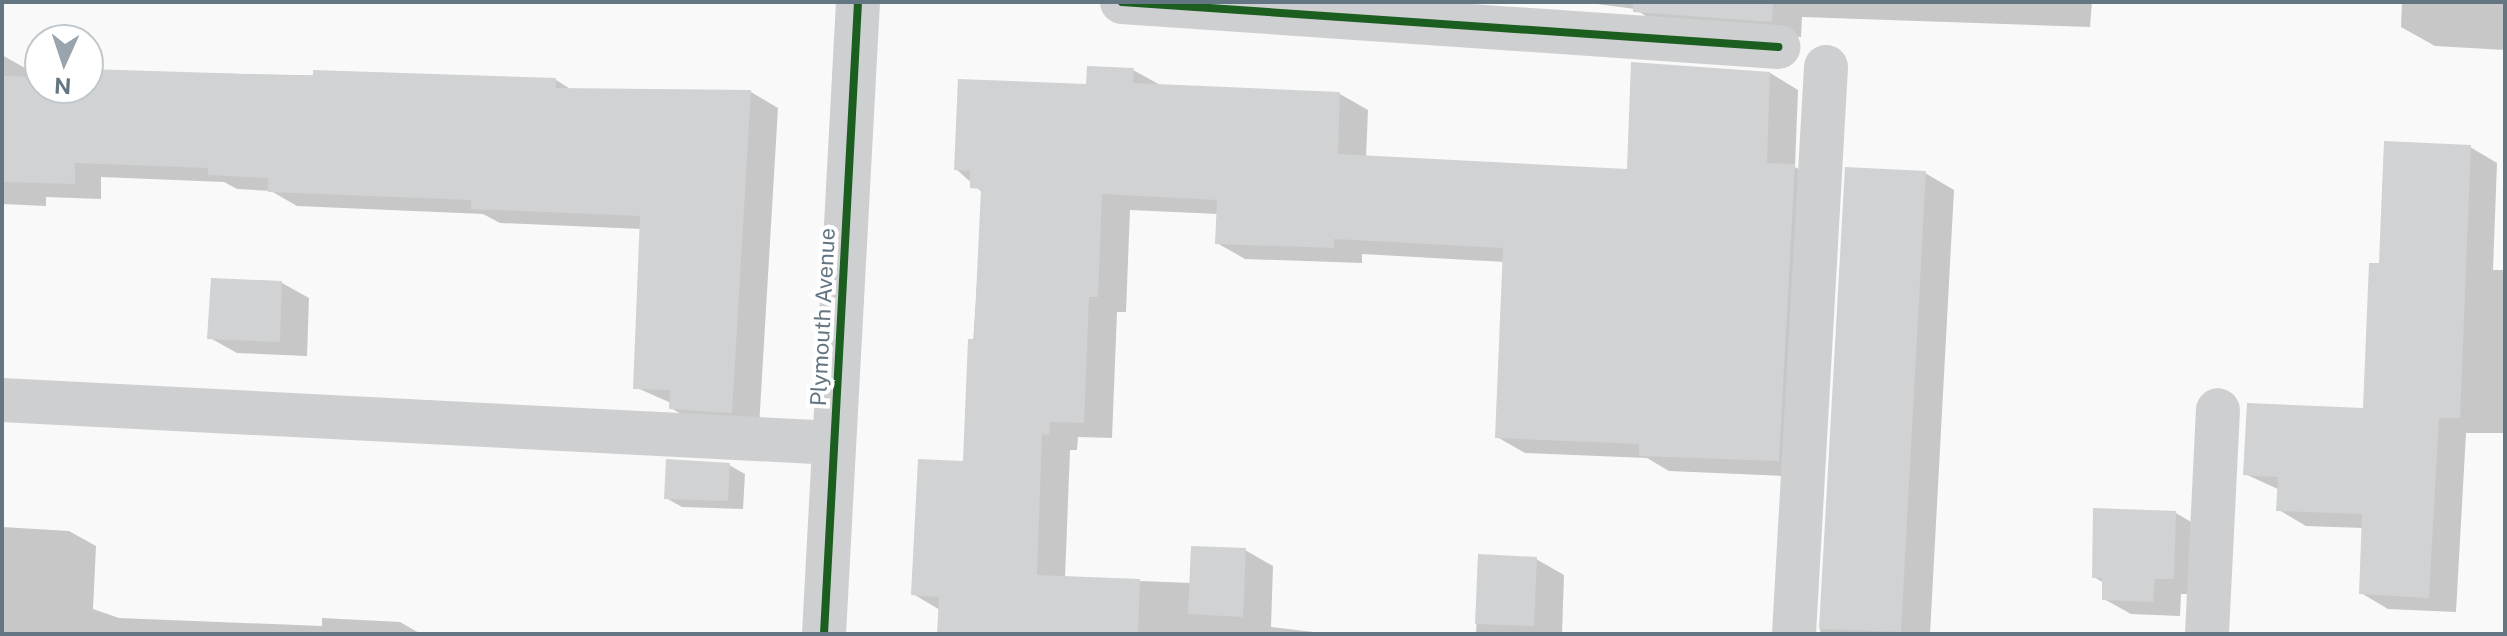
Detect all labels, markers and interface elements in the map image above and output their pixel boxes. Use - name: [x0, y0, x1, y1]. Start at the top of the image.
- north arrow: [24, 24, 104, 104]
- text: N: [54, 73, 72, 99]
- street label: Plymouth Avenue: [805, 227, 841, 407]

